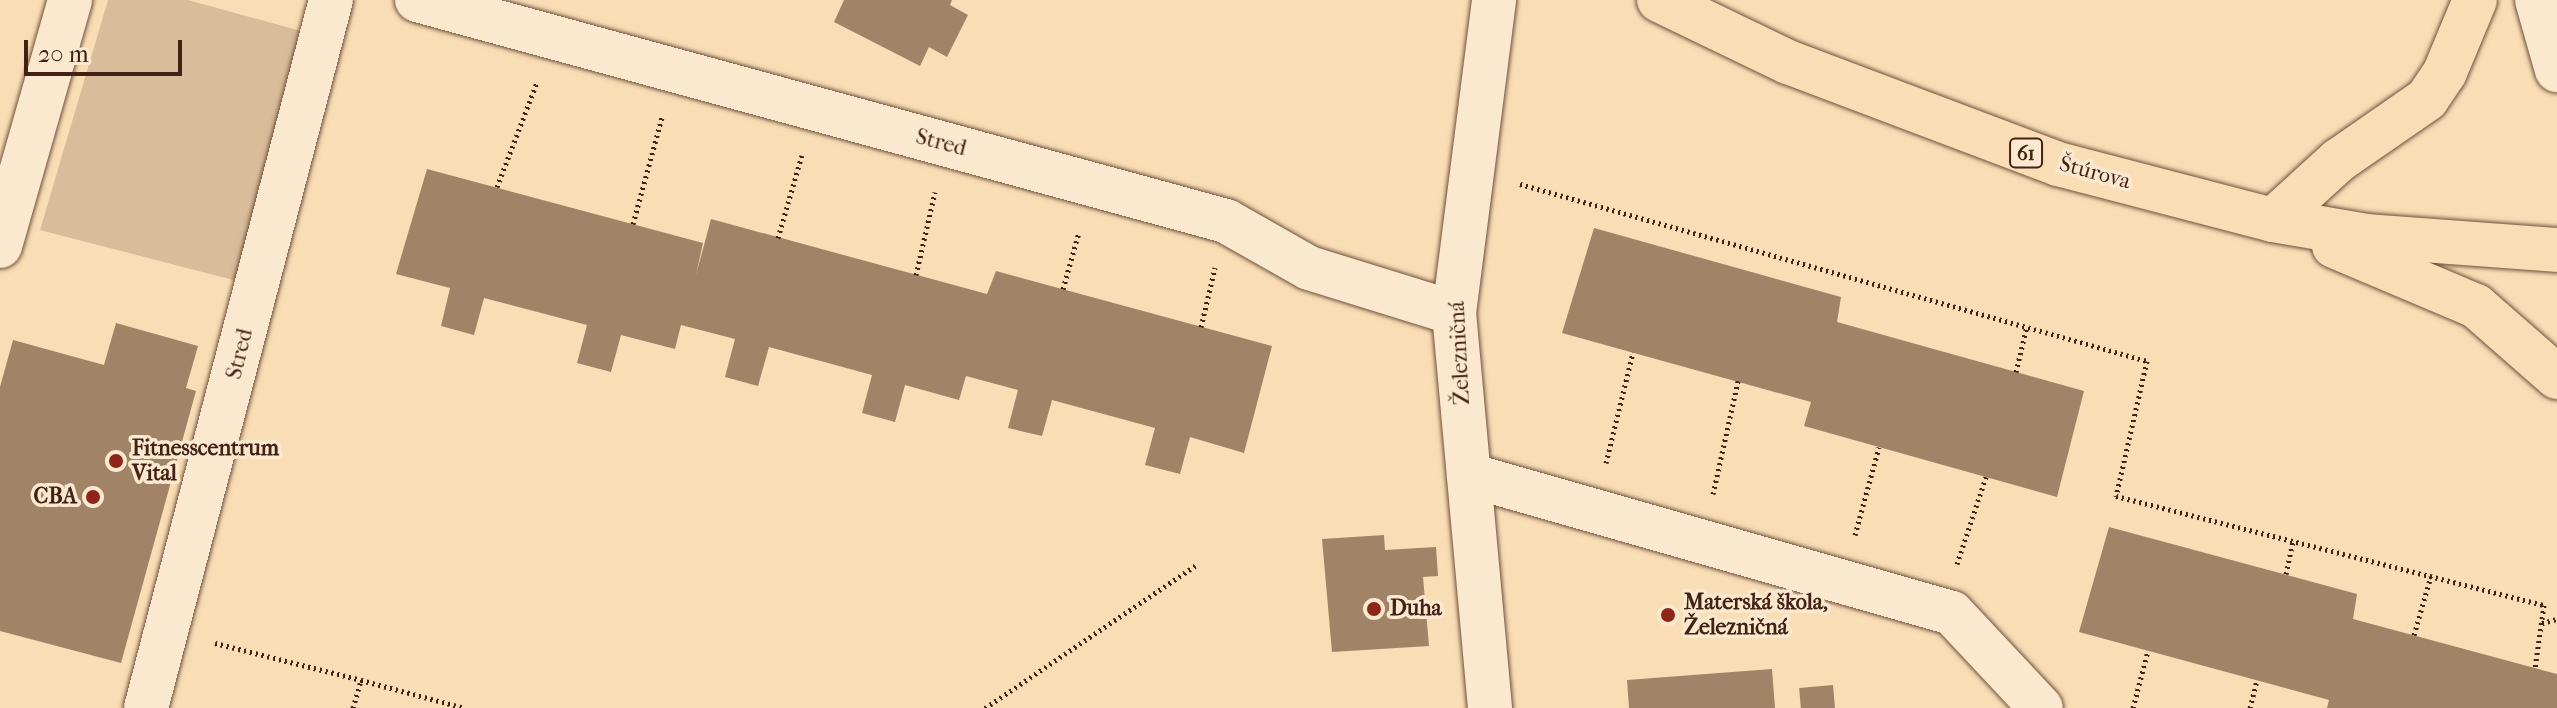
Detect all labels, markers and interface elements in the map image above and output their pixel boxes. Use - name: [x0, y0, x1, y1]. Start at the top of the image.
- scale bar: [28, 24, 186, 74]
- text: 20 m: [38, 40, 89, 68]
- street label: Stred: [913, 124, 969, 162]
- road number: 61: [2008, 137, 2044, 169]
- street label: Štúrova: [2057, 151, 2133, 195]
- street label: Železničná: [1444, 300, 1476, 406]
- street label: Stred: [221, 326, 259, 382]
- place label: Fitnesscentrum Vital: [132, 435, 279, 486]
- marker: Fitnesscentrum Vital: [107, 452, 125, 470]
- place label: CBA: [34, 484, 77, 510]
- marker: CBA: [84, 488, 102, 506]
- place label: Materská škola, Železničná: [1684, 589, 1828, 640]
- place label: Duha: [1390, 596, 1442, 622]
- marker: Duha: [1365, 600, 1383, 618]
- marker: Materská škola, Železničná: [1659, 606, 1677, 624]

